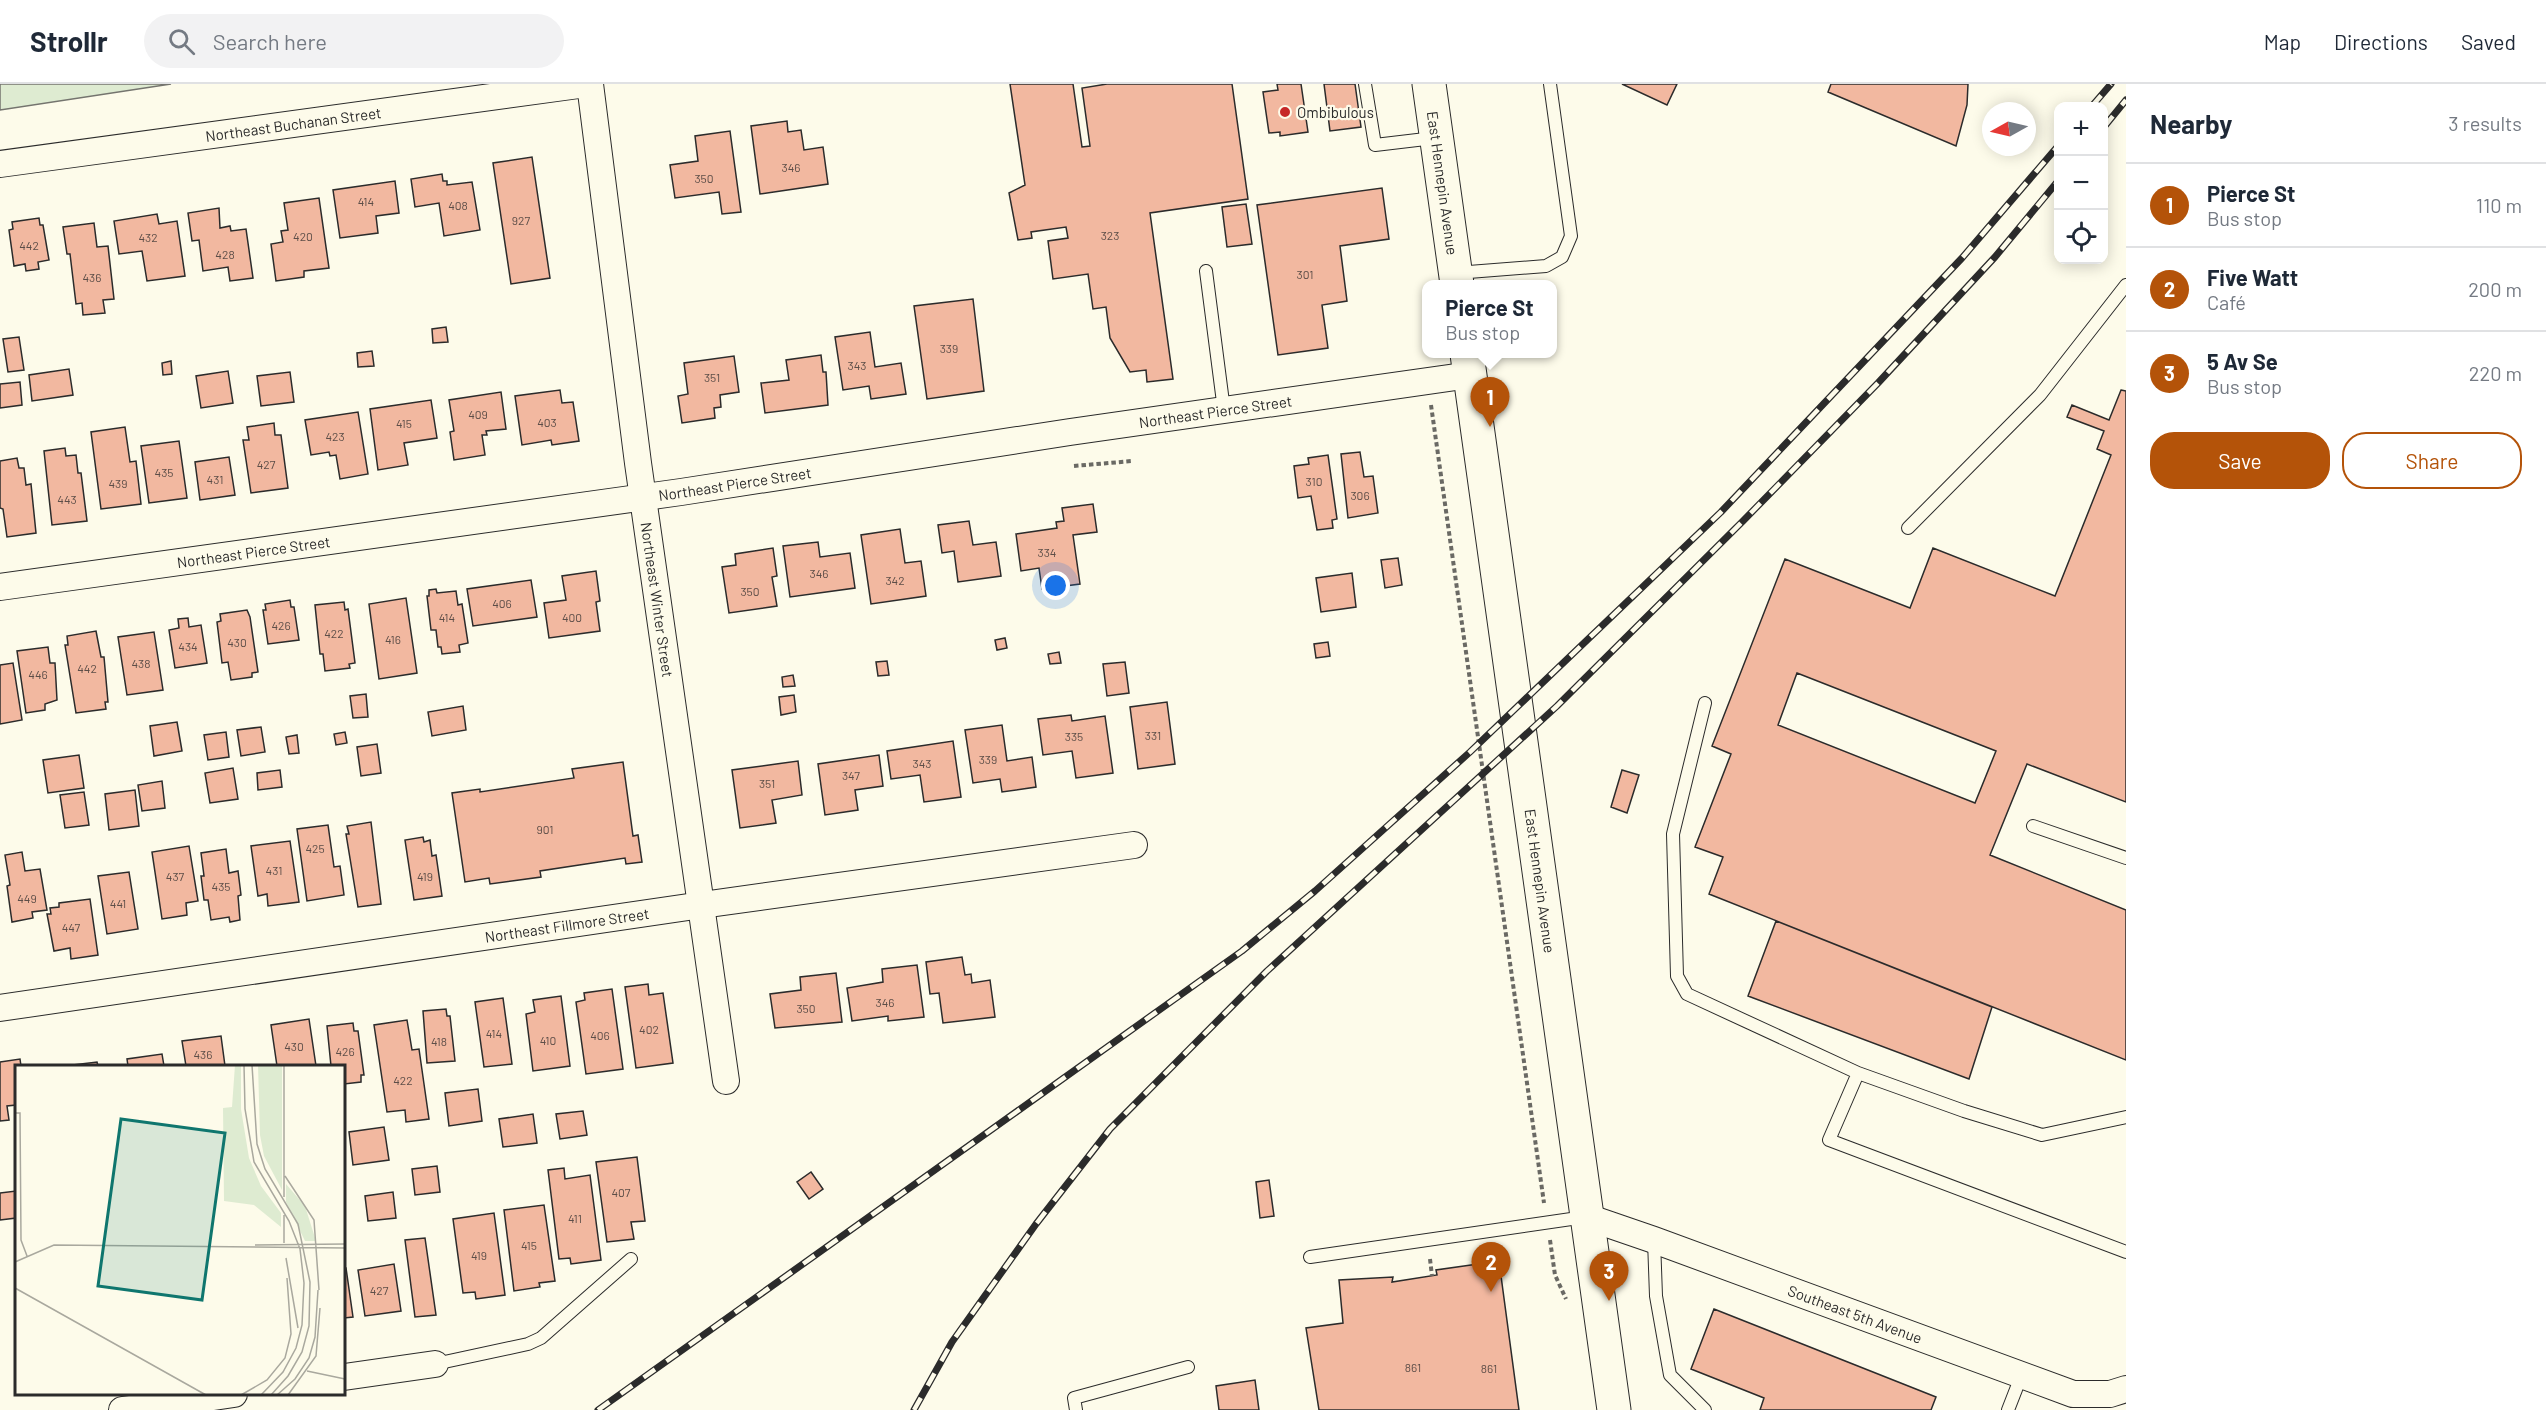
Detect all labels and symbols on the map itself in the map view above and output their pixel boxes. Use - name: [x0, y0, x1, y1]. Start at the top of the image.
- north arrow: [1982, 102, 2036, 156]
- street label: Northeast Buchanan Street: [204, 103, 382, 145]
- place label: Ombibulous: [1297, 103, 1374, 121]
- marker: Ombibulous: [1278, 105, 1292, 119]
- street label: East Hennepin Avenue: [1424, 110, 1462, 256]
- house number: 346: [782, 160, 800, 174]
- house number: 350: [694, 171, 714, 185]
- house number: 414: [358, 194, 374, 208]
- house number: 408: [448, 198, 468, 212]
- house number: 927: [512, 213, 530, 227]
- house number: 323: [1101, 228, 1119, 242]
- house number: 420: [293, 229, 313, 243]
- house number: 432: [138, 230, 158, 244]
- house number: 442: [19, 238, 39, 252]
- house number: 428: [215, 247, 235, 261]
- house number: 301: [1297, 267, 1313, 281]
- house number: 436: [83, 270, 101, 284]
- house number: 339: [940, 341, 958, 355]
- house number: 343: [848, 358, 866, 372]
- house number: 351: [704, 370, 720, 384]
- pin: 1: [1470, 378, 1510, 427]
- street label: Northeast Pierce Street: [1138, 391, 1293, 431]
- house number: 409: [468, 407, 488, 421]
- house number: 403: [537, 415, 557, 429]
- house number: 415: [396, 416, 412, 430]
- house number: 423: [325, 429, 345, 443]
- house number: 427: [257, 457, 276, 471]
- street label: Northeast Pierce Street: [657, 463, 813, 504]
- house number: 435: [155, 465, 173, 479]
- house number: 431: [207, 472, 223, 486]
- house number: 310: [1305, 474, 1323, 488]
- house number: 439: [108, 476, 128, 490]
- house number: 306: [1350, 488, 1370, 502]
- house number: 443: [57, 492, 77, 506]
- street label: Northeast Winter Street: [638, 521, 677, 678]
- street label: Northeast Pierce Street: [176, 532, 331, 571]
- house number: 334: [1038, 545, 1056, 559]
- house number: 346: [810, 566, 828, 580]
- your location: [1041, 571, 1070, 600]
- house number: 342: [885, 573, 905, 587]
- house number: 350: [740, 584, 760, 598]
- house number: 406: [492, 596, 512, 610]
- house number: 414: [439, 610, 455, 624]
- house number: 400: [562, 610, 582, 624]
- house number: 426: [271, 618, 291, 632]
- house number: 422: [324, 626, 344, 640]
- house number: 416: [385, 632, 401, 646]
- house number: 430: [227, 635, 247, 649]
- house number: 434: [178, 639, 198, 653]
- house number: 438: [131, 656, 151, 670]
- house number: 442: [77, 661, 97, 675]
- house number: 446: [28, 667, 48, 681]
- house number: 331: [1145, 728, 1161, 742]
- house number: 335: [1065, 729, 1083, 743]
- house number: 339: [979, 752, 997, 766]
- house number: 343: [913, 756, 931, 770]
- house number: 347: [842, 768, 860, 782]
- house number: 351: [759, 776, 775, 790]
- street label: East Hennepin Avenue: [1521, 808, 1559, 954]
- house number: 901: [537, 822, 553, 836]
- house number: 425: [305, 841, 325, 855]
- house number: 431: [266, 863, 282, 877]
- house number: 437: [166, 869, 185, 883]
- house number: 419: [417, 869, 433, 883]
- house number: 435: [212, 879, 230, 893]
- house number: 449: [17, 891, 37, 905]
- house number: 441: [110, 896, 126, 910]
- street label: Northeast Fillmore Street: [484, 904, 650, 946]
- house number: 447: [62, 920, 81, 934]
- house number: 346: [876, 995, 894, 1009]
- house number: 350: [796, 1001, 816, 1015]
- house number: 402: [639, 1022, 659, 1036]
- house number: 414: [486, 1026, 502, 1040]
- house number: 406: [590, 1028, 610, 1042]
- house number: 410: [540, 1033, 556, 1047]
- house number: 418: [431, 1034, 447, 1048]
- house number: 430: [284, 1039, 304, 1053]
- house number: 426: [335, 1044, 355, 1058]
- house number: 436: [194, 1047, 212, 1061]
- inset map: [15, 1065, 345, 1395]
- house number: 422: [393, 1073, 413, 1087]
- house number: 407: [611, 1185, 631, 1199]
- house number: 411: [568, 1211, 582, 1225]
- house number: 415: [521, 1238, 537, 1252]
- pin: 2: [1472, 1242, 1510, 1292]
- house number: 419: [471, 1248, 487, 1262]
- pin: 3: [1590, 1252, 1628, 1301]
- street label: Southeast 5th Avenue: [1785, 1281, 1925, 1347]
- house number: 427: [370, 1283, 389, 1297]
- house number: 861: [1405, 1360, 1421, 1374]
- house number: 861: [1481, 1361, 1497, 1375]

